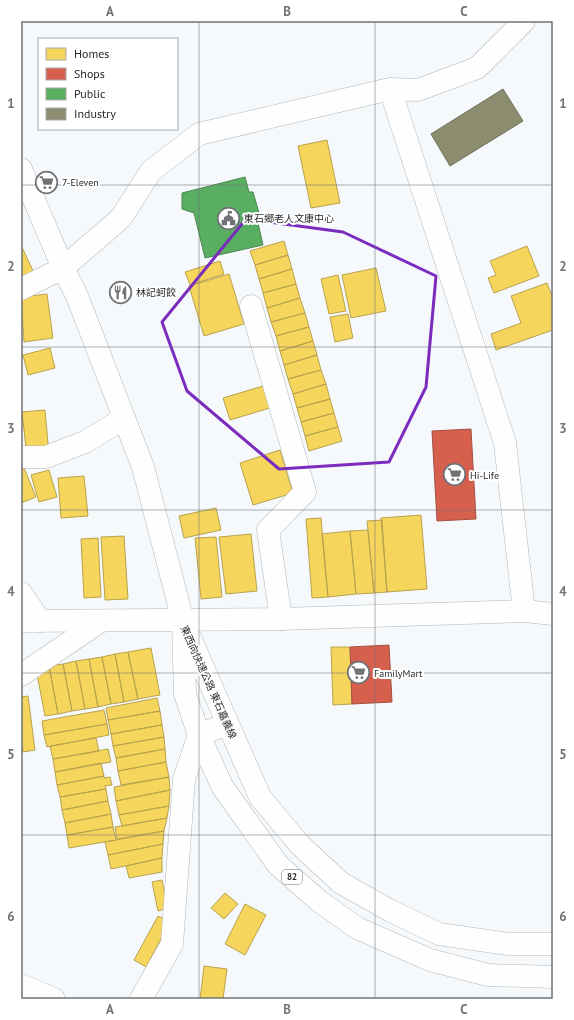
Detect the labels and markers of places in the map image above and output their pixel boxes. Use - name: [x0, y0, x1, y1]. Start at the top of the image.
- supermarket icon: 7-Eleven: [33, 169, 59, 195]
- place label: 7-Eleven: [62, 176, 99, 189]
- public building icon: 東石鄉老人文康中心: [215, 205, 241, 231]
- place label: 東石鄉老人文康中心: [244, 212, 334, 225]
- restaurant icon: 林記蚵餃: [107, 279, 133, 305]
- place label: 林記蚵餃: [136, 286, 176, 299]
- supermarket icon: Hi-Life: [441, 462, 467, 488]
- place label: Hi-Life: [470, 469, 499, 482]
- supermarket icon: FamilyMart: [345, 660, 371, 686]
- place label: FamilyMart: [374, 667, 423, 680]

